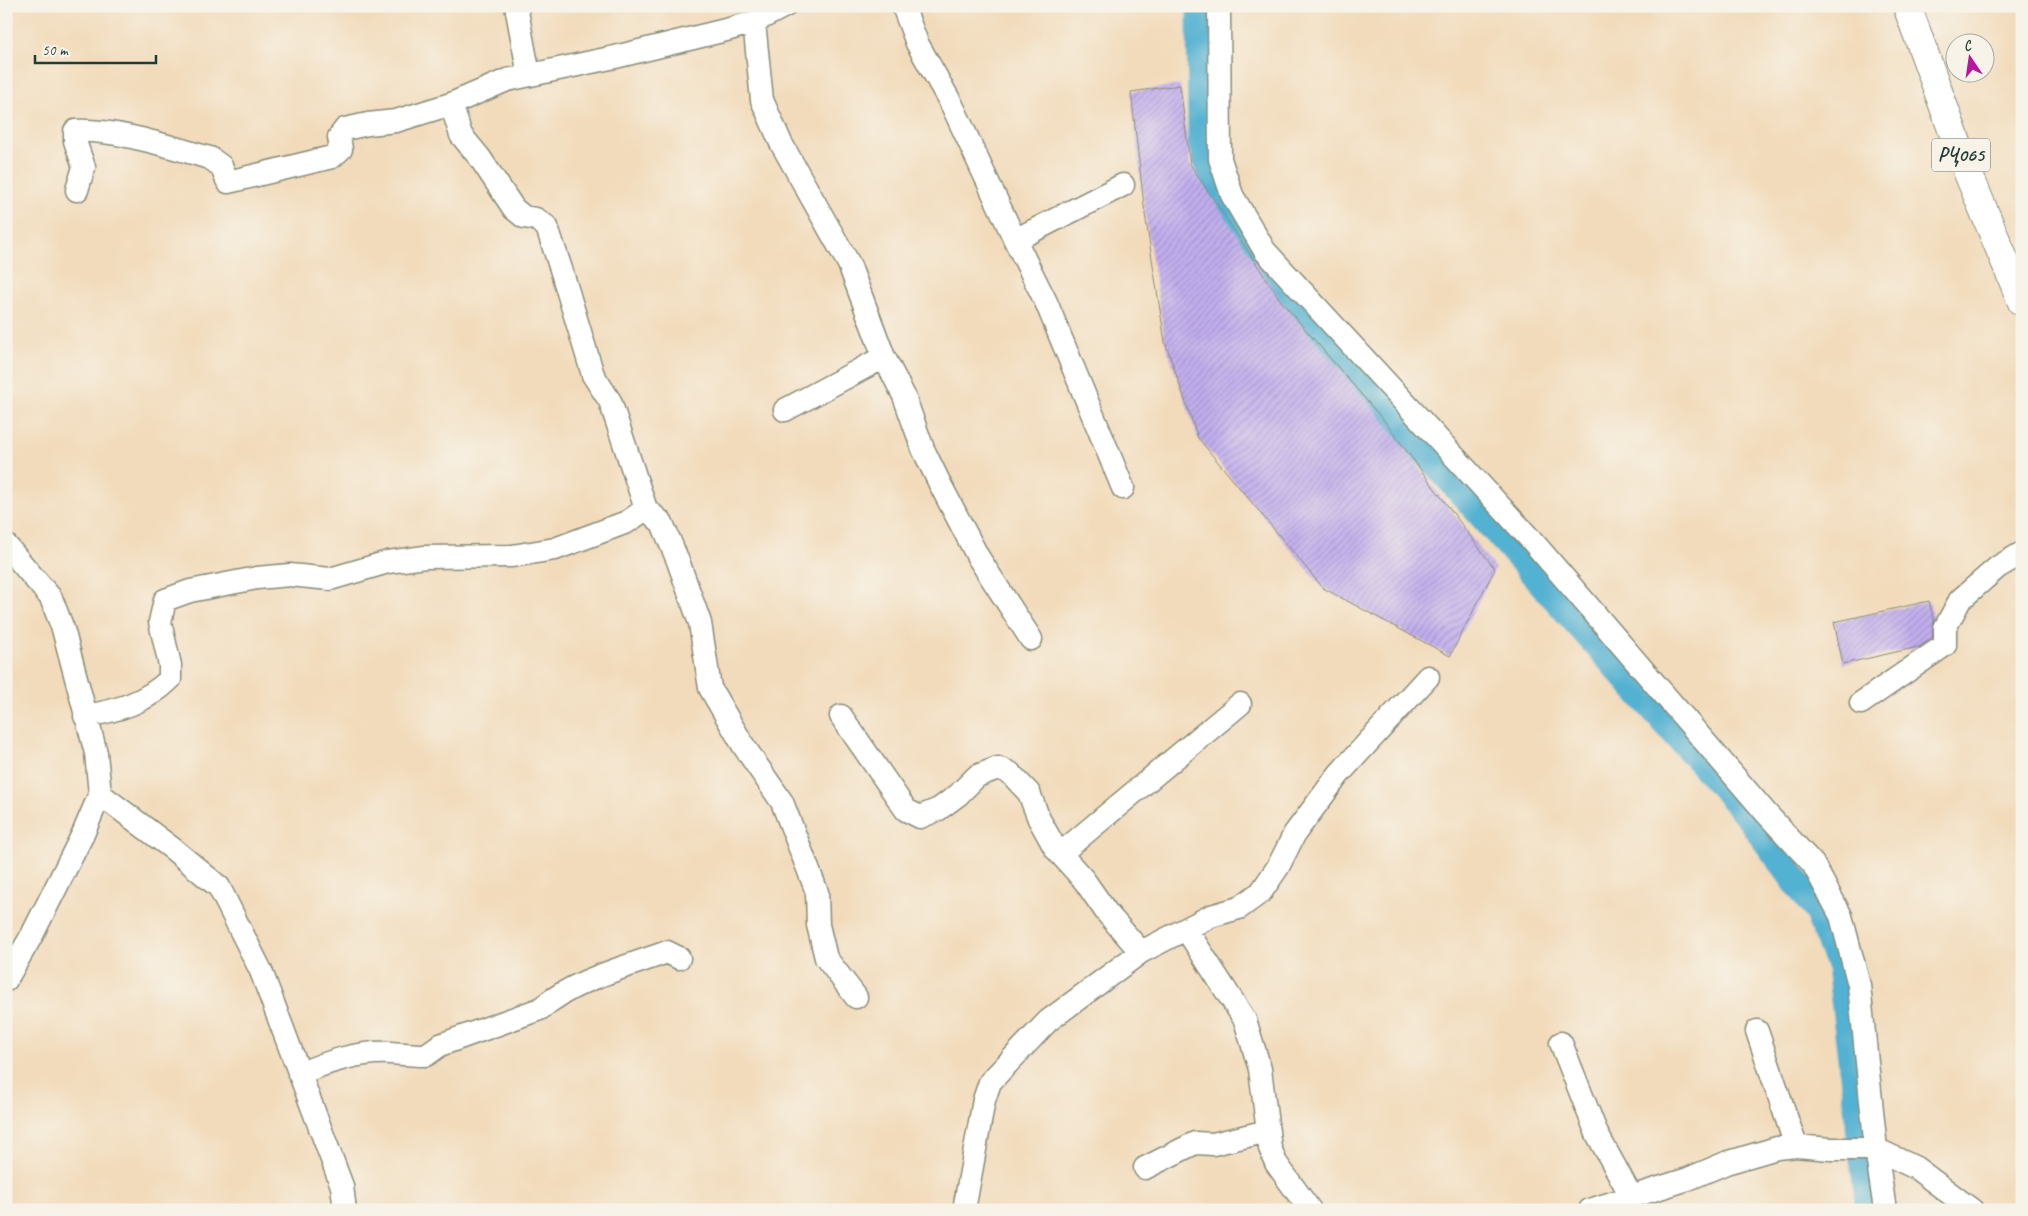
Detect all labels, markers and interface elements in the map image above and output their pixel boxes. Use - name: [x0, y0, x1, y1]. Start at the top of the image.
- scale bar: [35, 32, 156, 64]
- north arrow: [1946, 32, 1996, 82]
- text: С: [1962, 36, 1975, 55]
- text: 50 m: [42, 41, 69, 60]
- road number: РҶ065: [1932, 138, 1990, 172]

